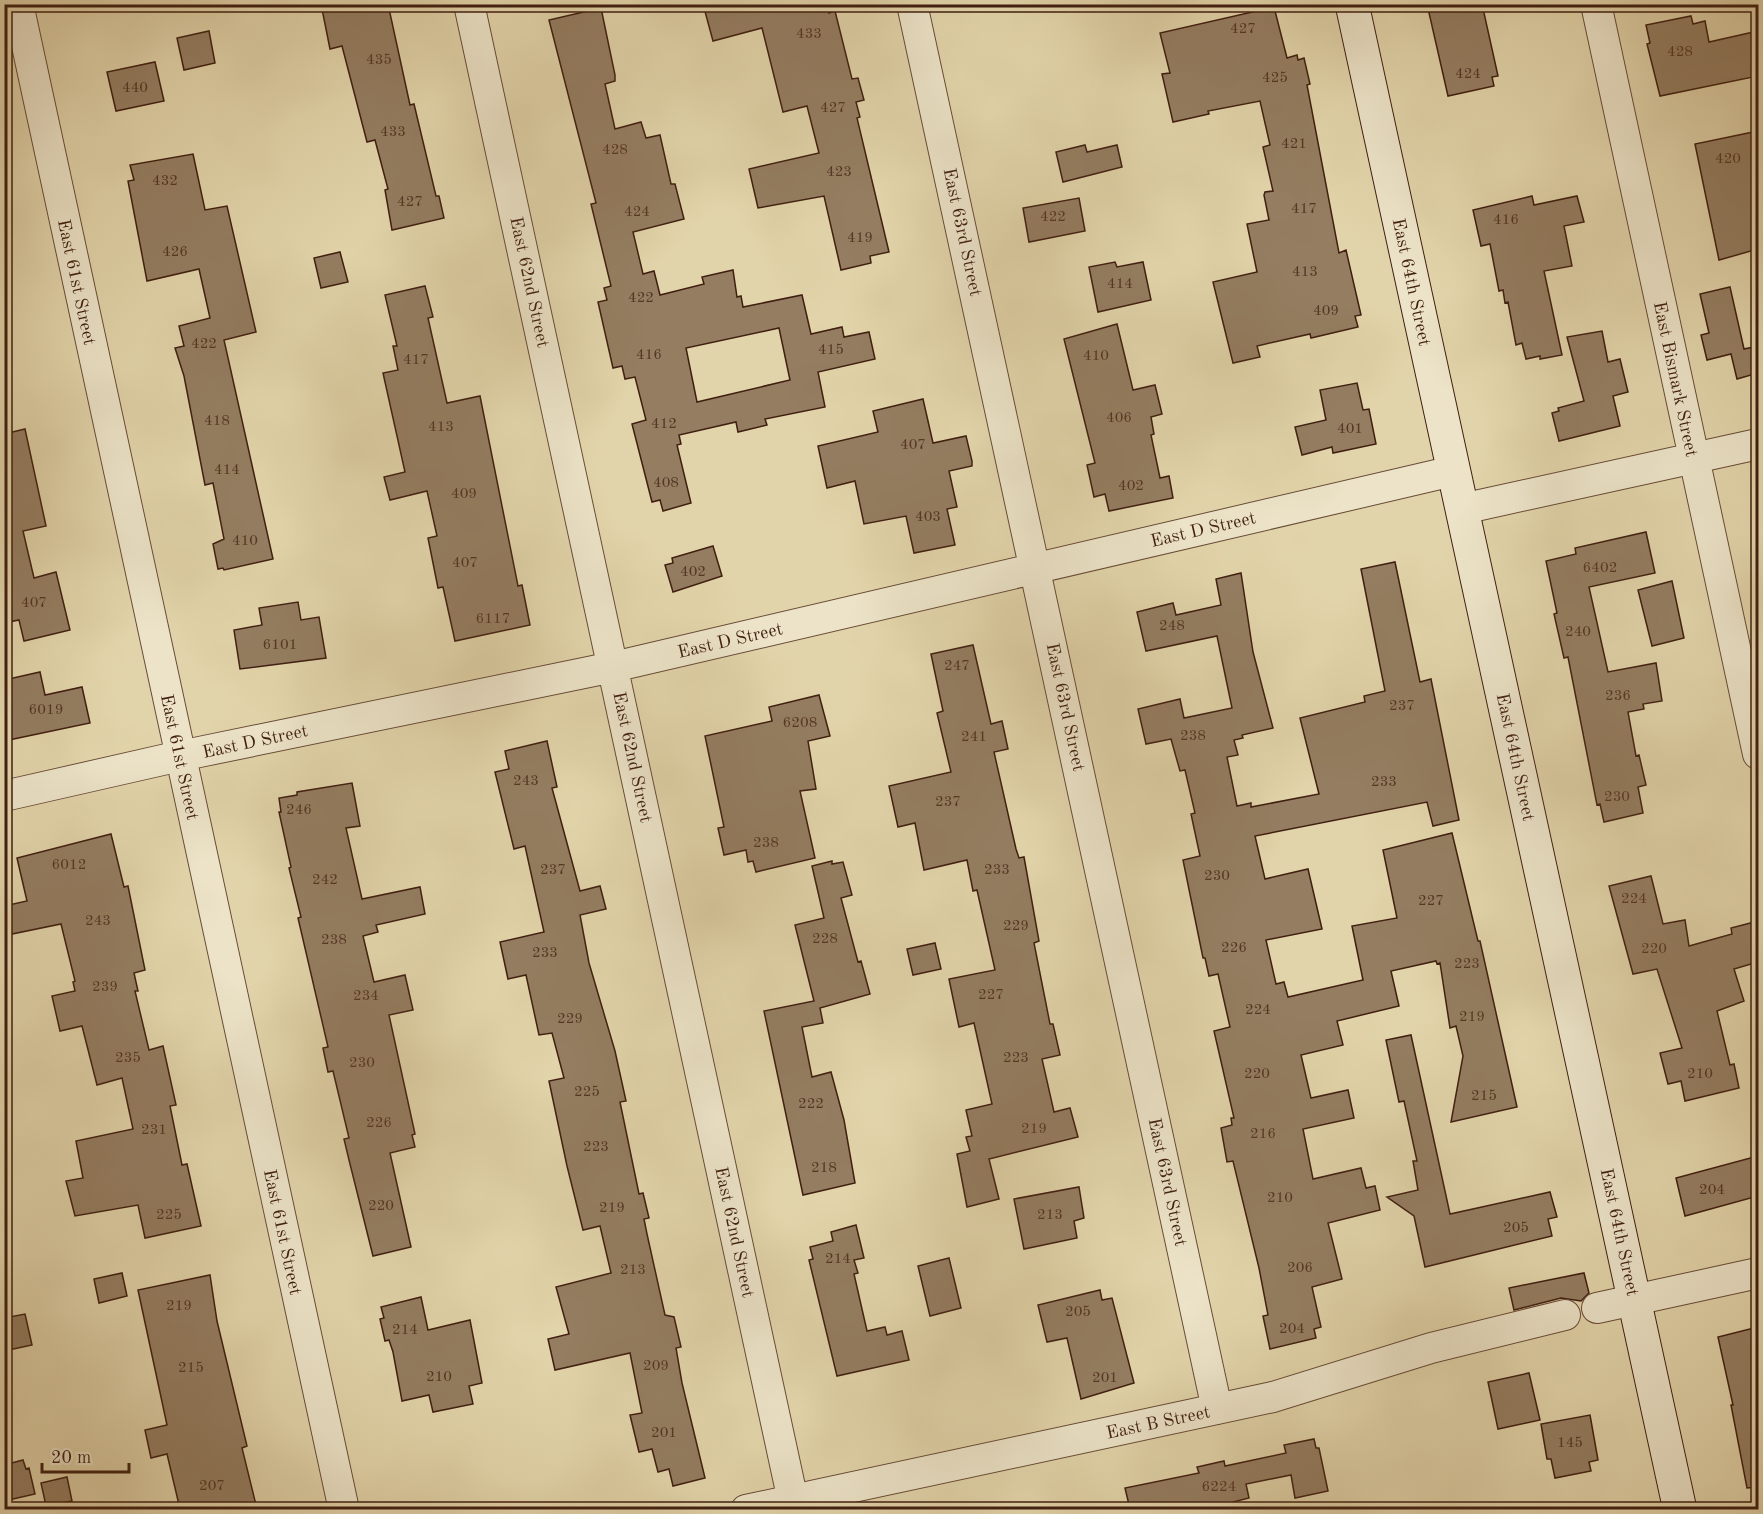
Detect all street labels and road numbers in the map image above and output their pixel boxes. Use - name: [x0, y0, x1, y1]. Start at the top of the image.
- street label: East 63rd Street: [940, 166, 984, 298]
- street label: East 62nd Street: [506, 215, 552, 349]
- street label: East 64th Street: [1389, 217, 1433, 348]
- street label: East 61st Street: [54, 218, 98, 347]
- street label: East Bismark Street: [1650, 300, 1700, 458]
- street label: East D Street: [1149, 509, 1258, 551]
- street label: East D Street: [676, 620, 785, 662]
- street label: East 63rd Street: [1043, 641, 1087, 773]
- street label: East 62nd Street: [609, 690, 655, 824]
- street label: East 64th Street: [1493, 692, 1537, 823]
- street label: East 61st Street: [157, 693, 201, 822]
- street label: East D Street: [201, 722, 310, 762]
- street label: East 63rd Street: [1145, 1116, 1189, 1248]
- street label: East 62nd Street: [711, 1165, 757, 1299]
- street label: East 64th Street: [1597, 1167, 1641, 1298]
- street label: East 61st Street: [260, 1168, 304, 1297]
- street label: East B Street: [1105, 1403, 1212, 1443]

